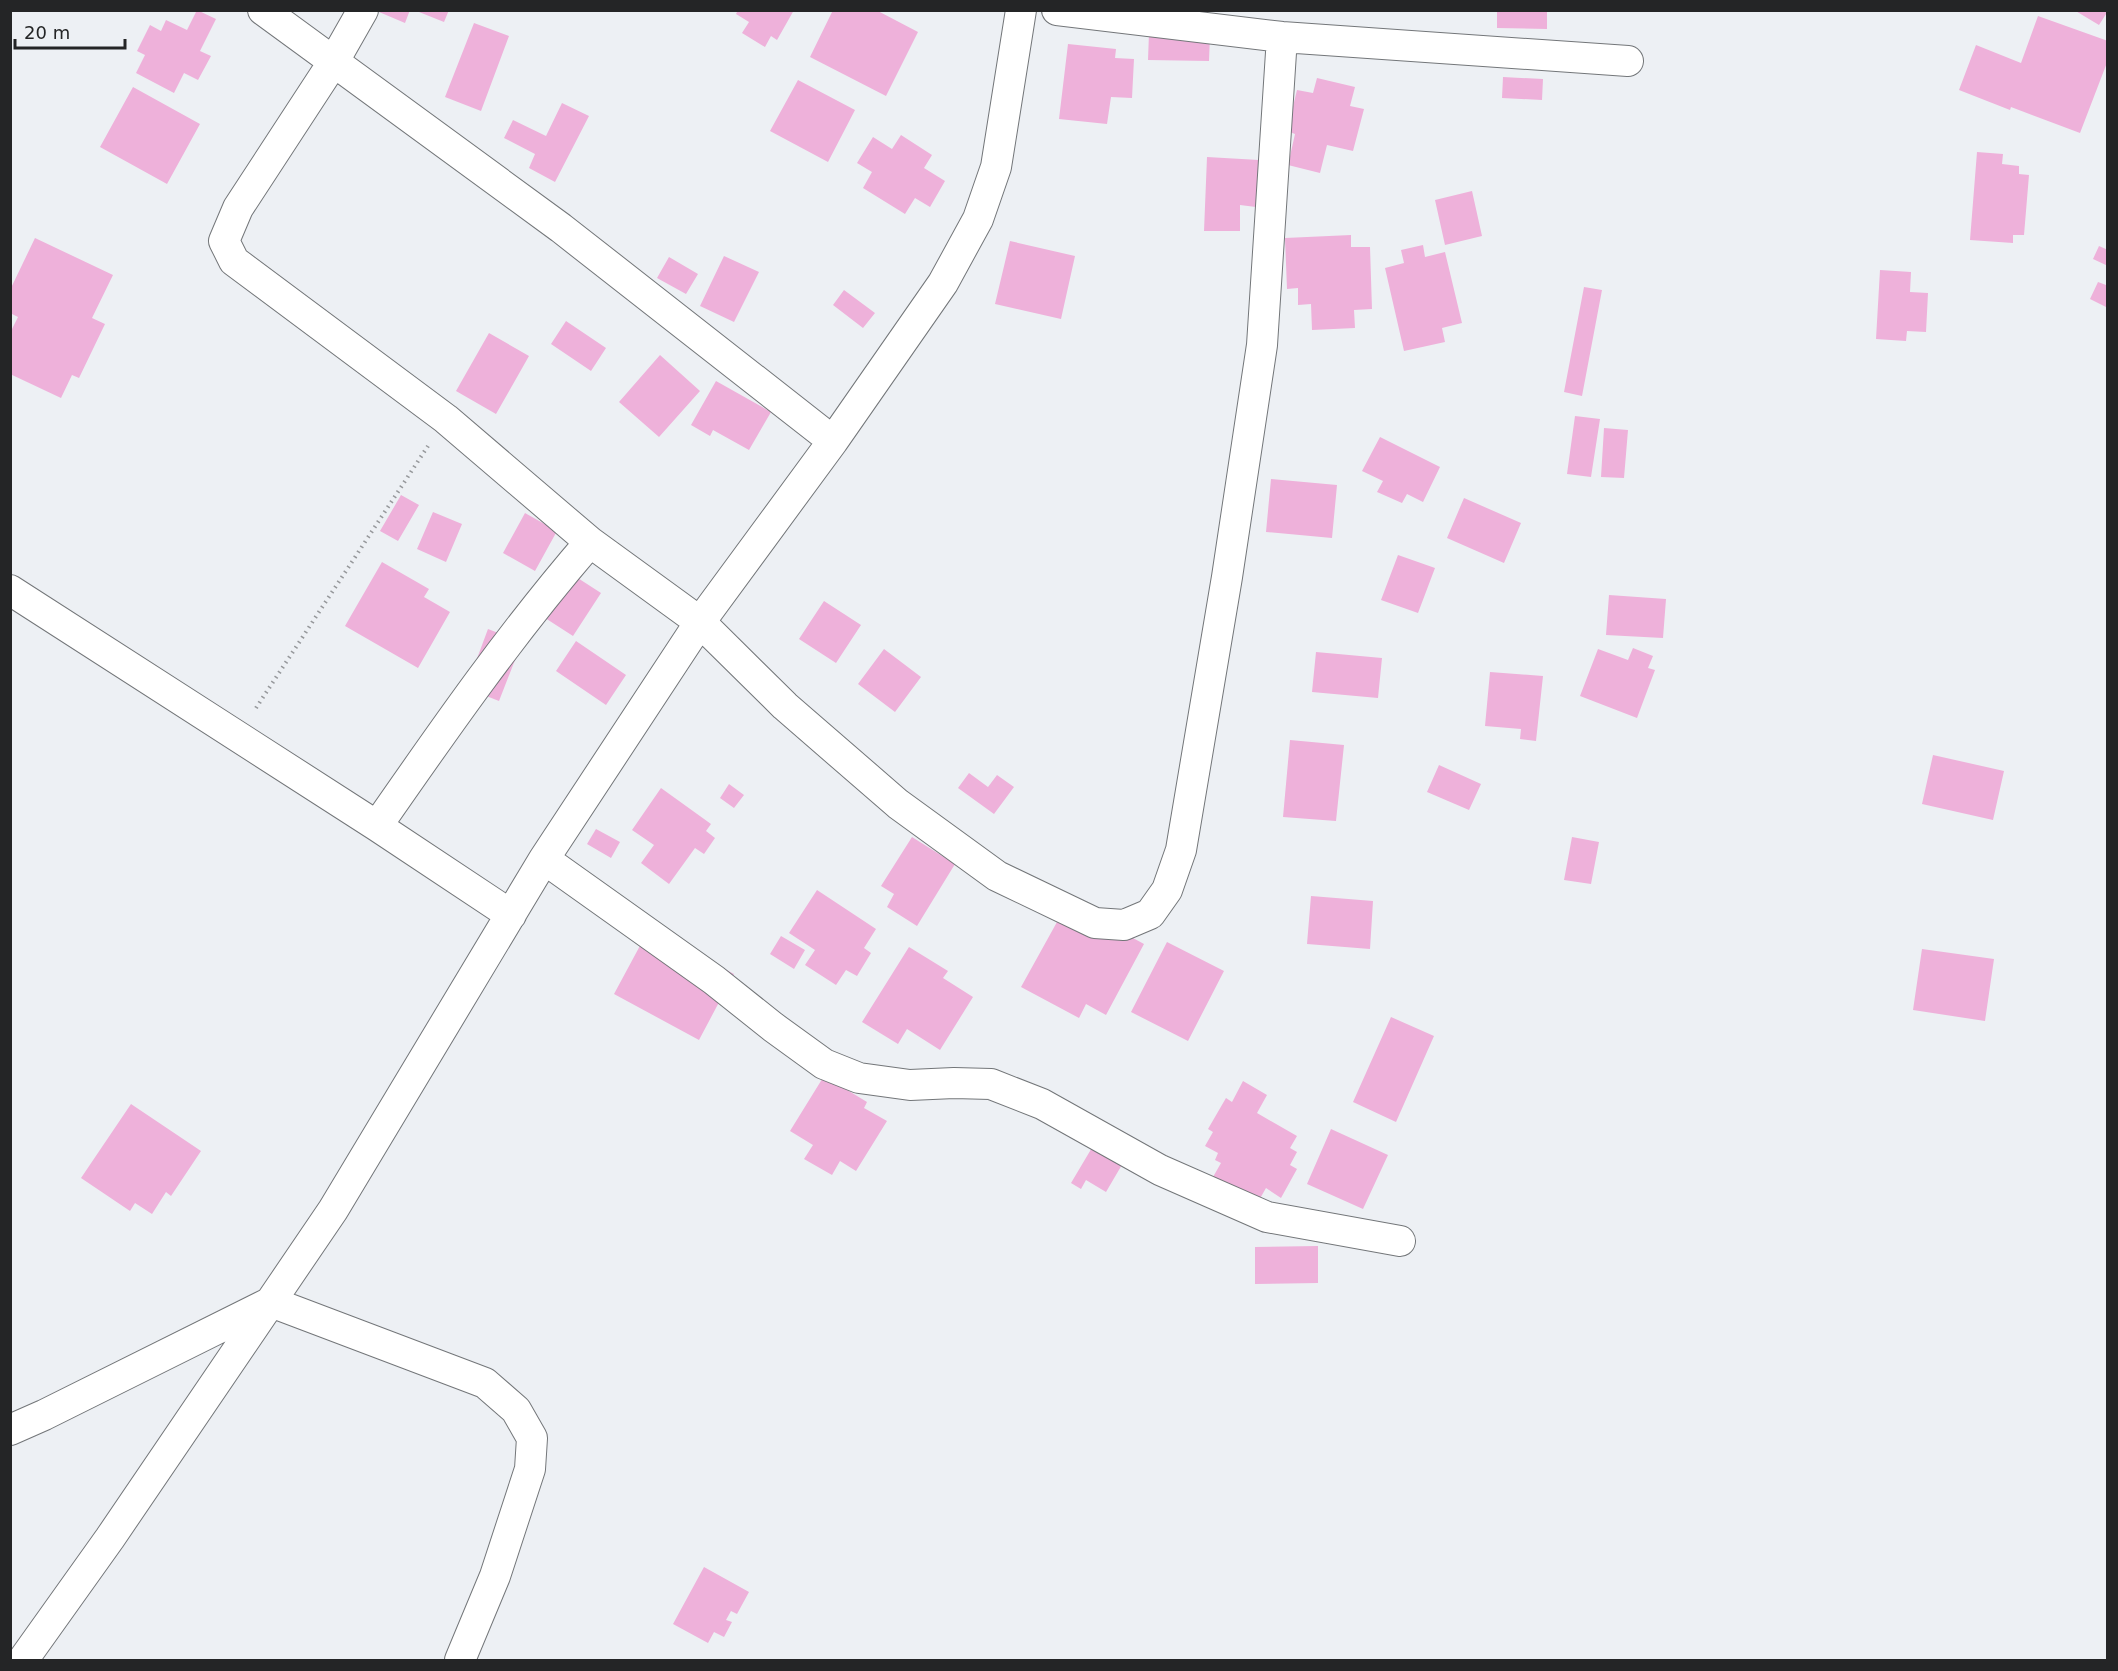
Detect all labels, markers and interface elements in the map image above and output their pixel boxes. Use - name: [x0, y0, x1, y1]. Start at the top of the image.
- scale bar: [15, 12, 124, 50]
- text: 20 m: [24, 22, 70, 43]

